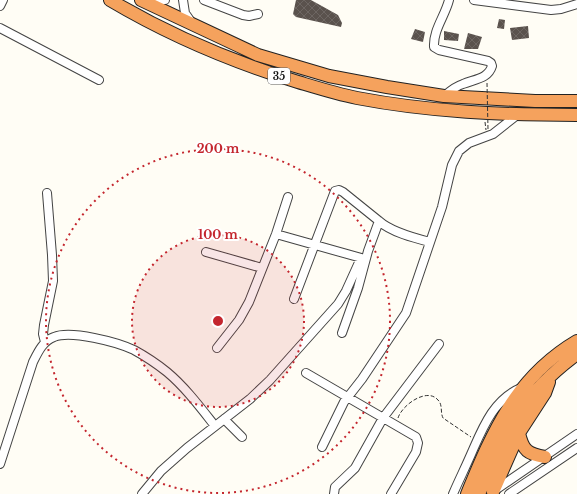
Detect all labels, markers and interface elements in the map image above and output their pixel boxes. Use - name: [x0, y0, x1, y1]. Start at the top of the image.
- road number: 35: [268, 68, 290, 84]
- text: 200 m: [197, 141, 240, 156]
- text: 100 m: [198, 227, 239, 242]
- centre of rings: [211, 314, 225, 328]

